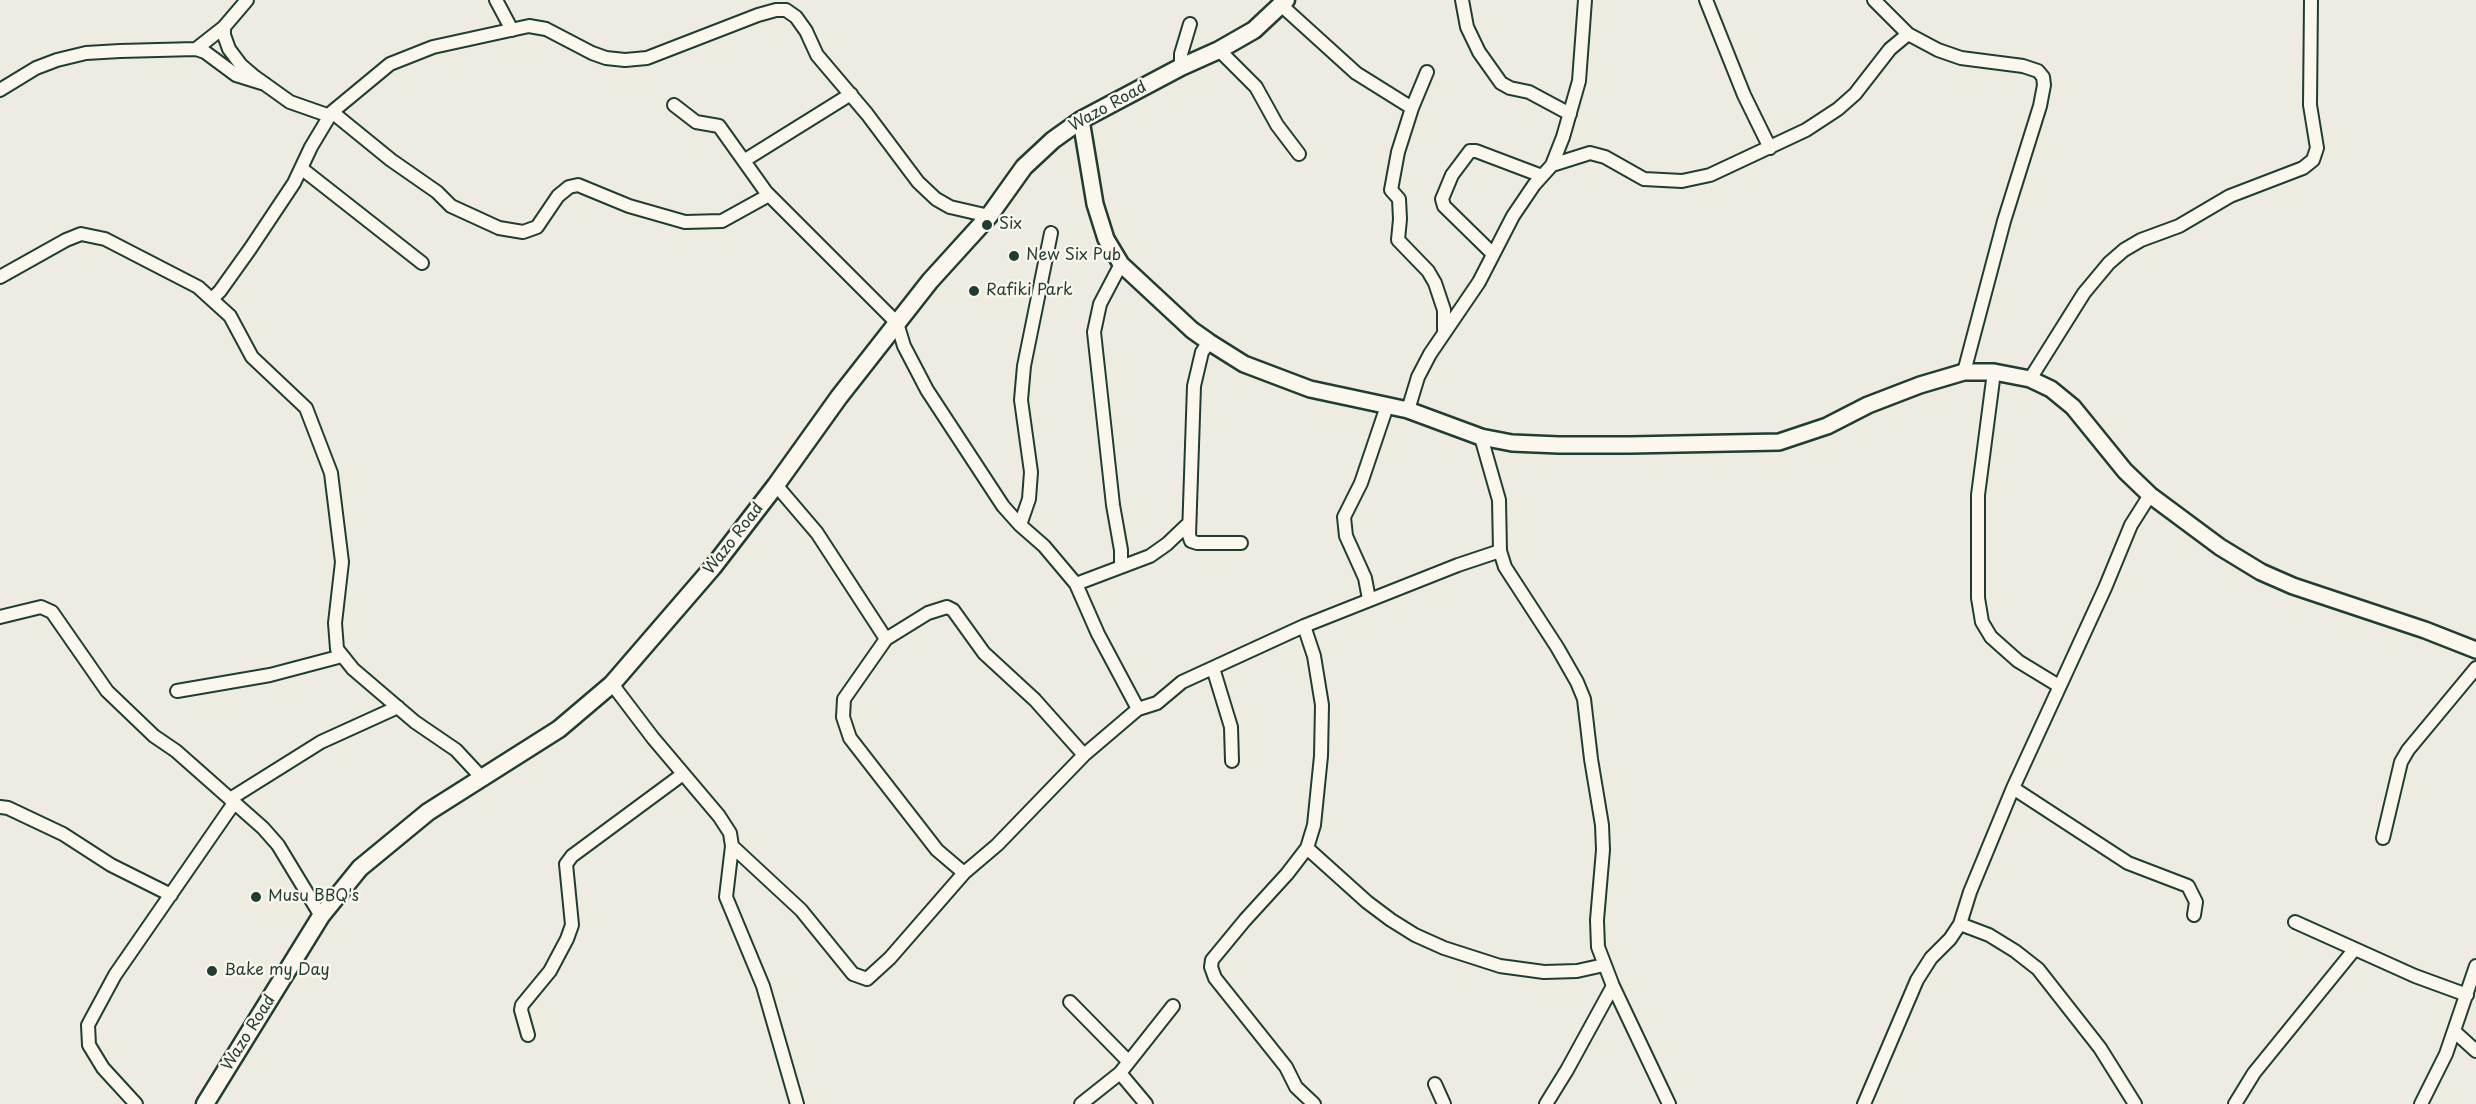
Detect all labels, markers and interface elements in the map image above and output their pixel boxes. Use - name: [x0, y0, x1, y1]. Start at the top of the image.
- street label: Wazo Road: [1066, 78, 1150, 136]
- place label: Six: [999, 215, 1022, 235]
- marker: Six: [980, 218, 994, 232]
- place label: New Six Pub: [1026, 246, 1121, 266]
- marker: New Six Pub: [1007, 249, 1021, 263]
- place label: Rafiki Park: [986, 281, 1073, 301]
- marker: Rafiki Park: [967, 284, 981, 298]
- street label: Wazo Road: [700, 499, 768, 579]
- place label: Musu BBQ's: [268, 887, 359, 907]
- marker: Musu BBQ's: [249, 890, 263, 904]
- place label: Bake my Day: [224, 961, 330, 981]
- marker: Bake my Day: [205, 964, 219, 978]
- street label: Wazo Road: [218, 992, 280, 1074]

